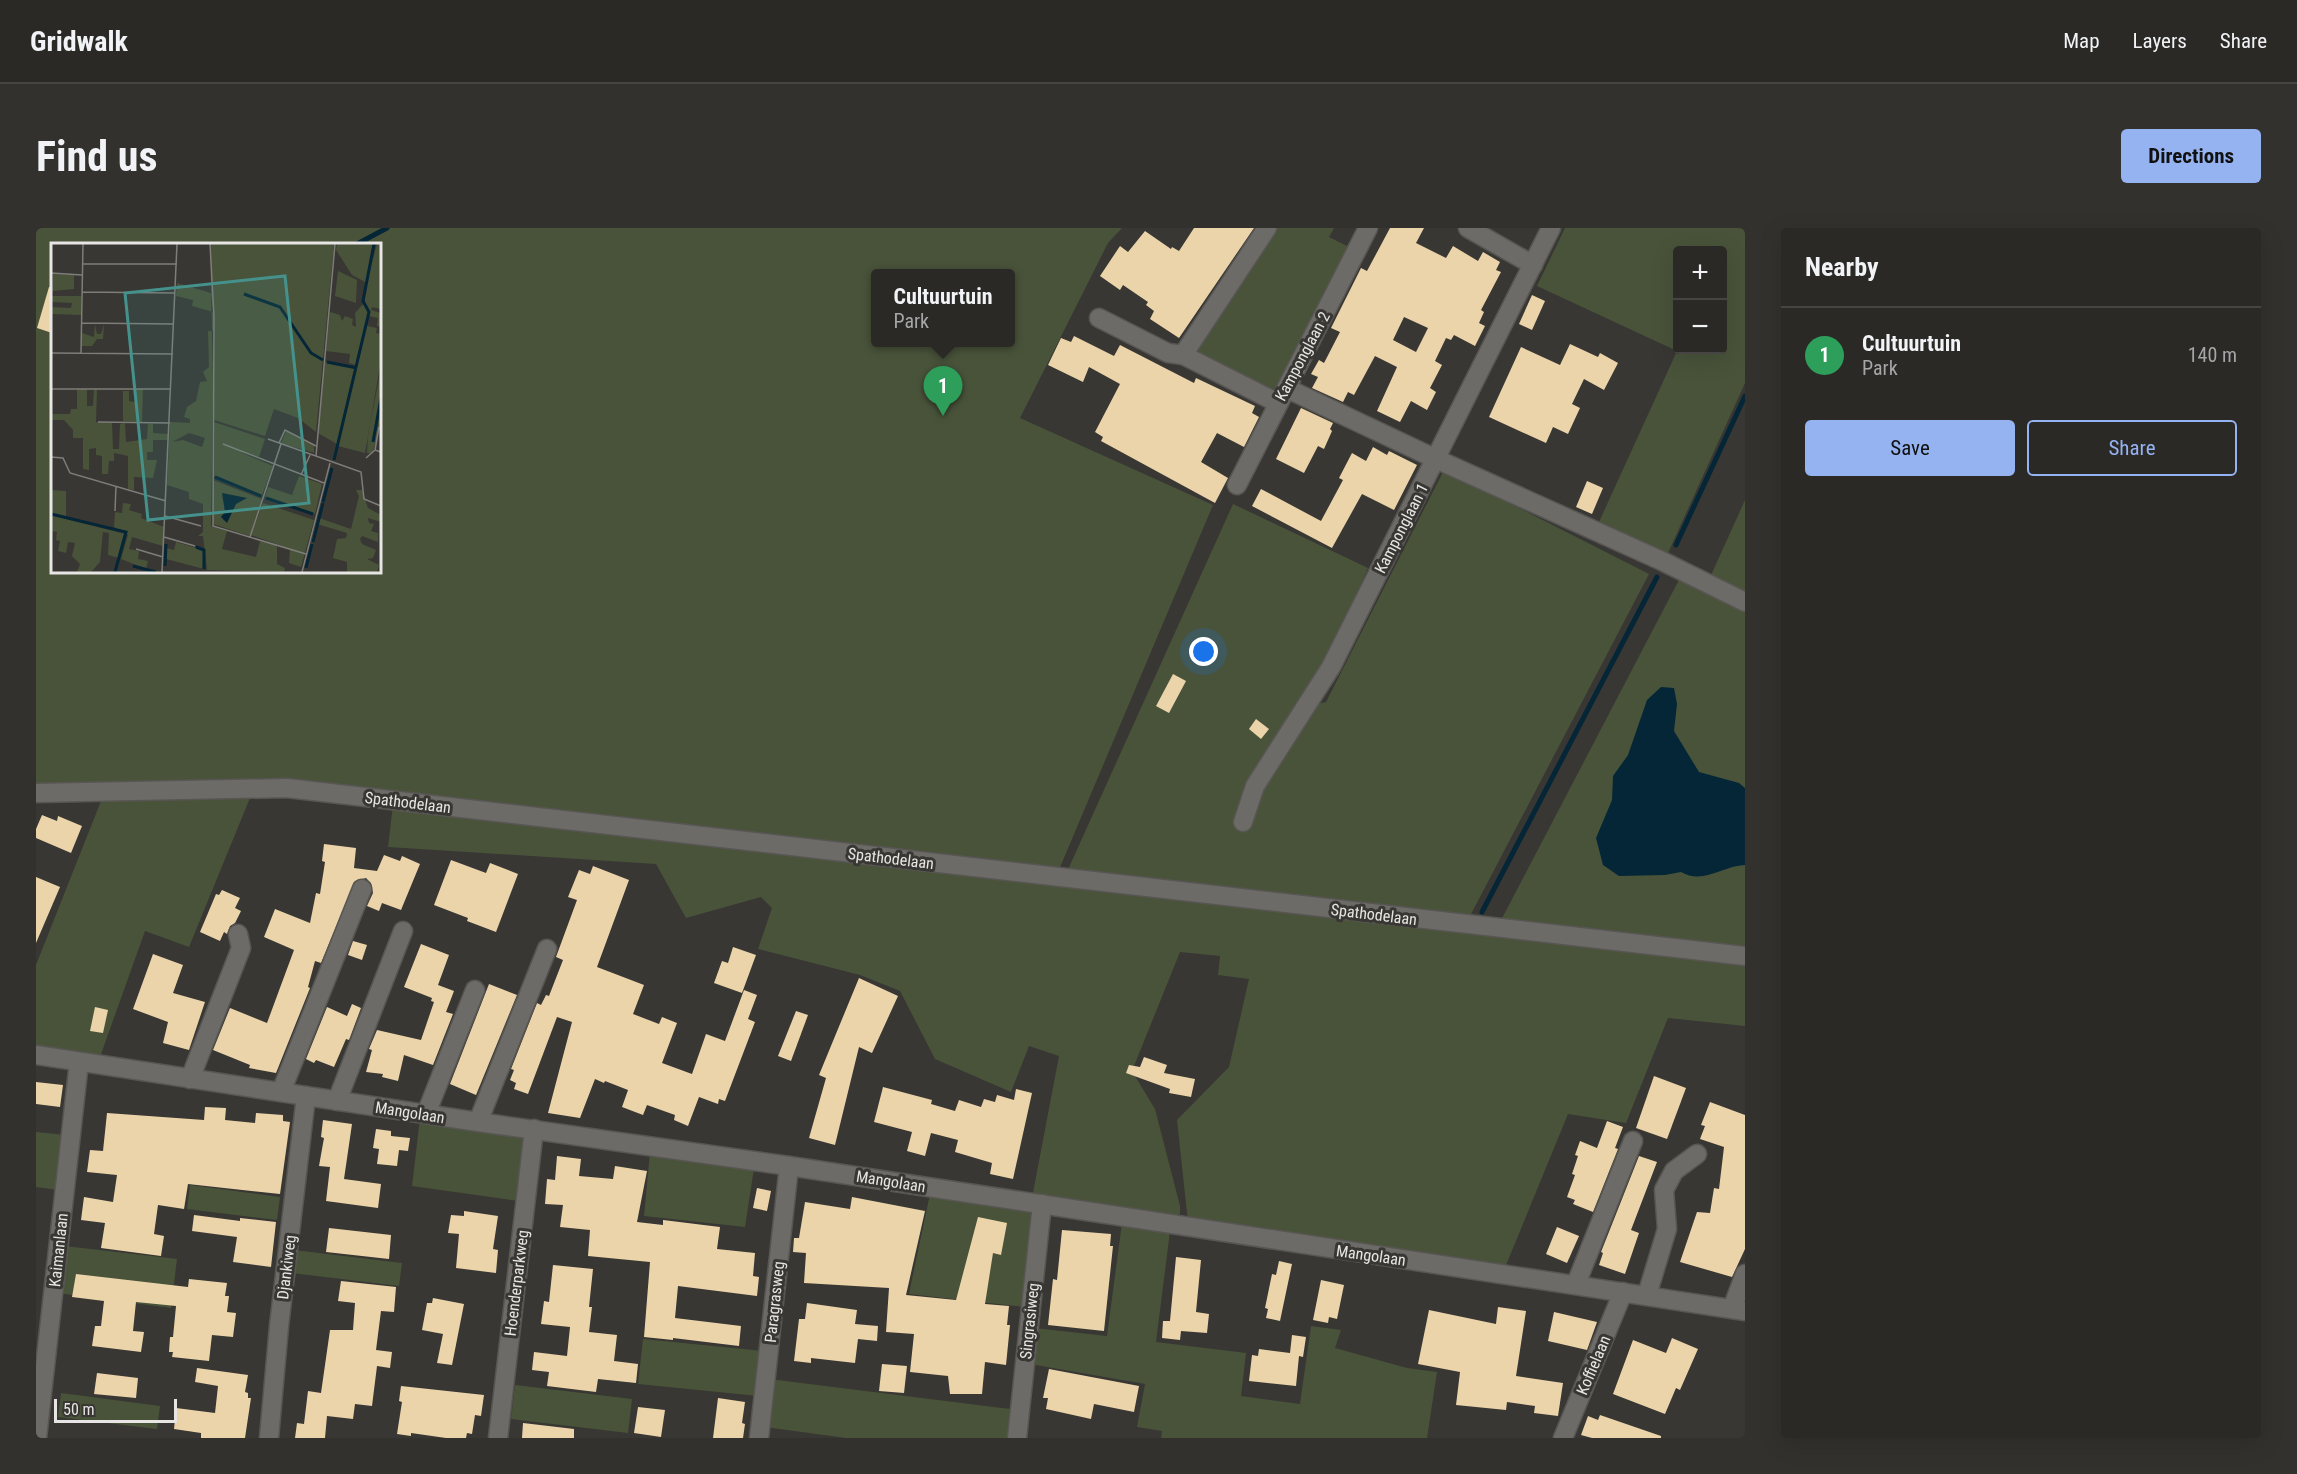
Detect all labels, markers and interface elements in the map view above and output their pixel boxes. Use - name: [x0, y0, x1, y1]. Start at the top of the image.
- text: Gridwalk: [30, 25, 128, 58]
- text: Map: [2063, 29, 2100, 53]
- text: Layers: [2133, 29, 2187, 53]
- text: Share: [2220, 29, 2267, 53]
- button: Directions: [2121, 129, 2261, 183]
- text: Find us: [36, 132, 157, 181]
- inset map: [51, 243, 381, 573]
- map controls: [1673, 246, 1727, 354]
- button: +: [1673, 246, 1727, 300]
- text: Nearby: [1805, 252, 1879, 282]
- popup: [871, 269, 1015, 347]
- text: Cultuurtuin: [893, 284, 993, 309]
- button: −: [1673, 300, 1727, 354]
- street label: Kamponglaan 2: [1271, 308, 1334, 404]
- text: Park: [893, 309, 929, 333]
- text: Cultuurtuin: [1862, 331, 1961, 356]
- text: 1: [1819, 343, 1830, 367]
- text: 140 m: [2188, 343, 2237, 367]
- text: Park: [1862, 356, 1898, 380]
- pin: 1: [924, 366, 962, 416]
- button: Save: [1805, 420, 2015, 476]
- button: Share: [2027, 420, 2237, 476]
- street label: Kamponglaan 1: [1371, 480, 1432, 576]
- your location: [1189, 637, 1218, 666]
- street label: Spathodelaan: [364, 788, 452, 817]
- street label: Spathodelaan: [847, 844, 935, 873]
- street label: Spathodelaan: [1330, 900, 1418, 929]
- street label: Mangolaan: [374, 1098, 446, 1127]
- street label: Mangolaan: [855, 1167, 927, 1196]
- street label: Kaimanlaan: [45, 1212, 72, 1288]
- street label: Hoenderparkweg: [501, 1229, 532, 1337]
- street label: Djankiweg: [273, 1234, 300, 1300]
- street label: Mangolaan: [1335, 1241, 1407, 1270]
- street label: Paragrasweg: [761, 1260, 788, 1344]
- street label: Singrasiweg: [1016, 1282, 1043, 1360]
- street label: Koffielaan: [1572, 1333, 1614, 1398]
- scale bar: [54, 1396, 177, 1424]
- text: 50 m: [63, 1400, 95, 1419]

